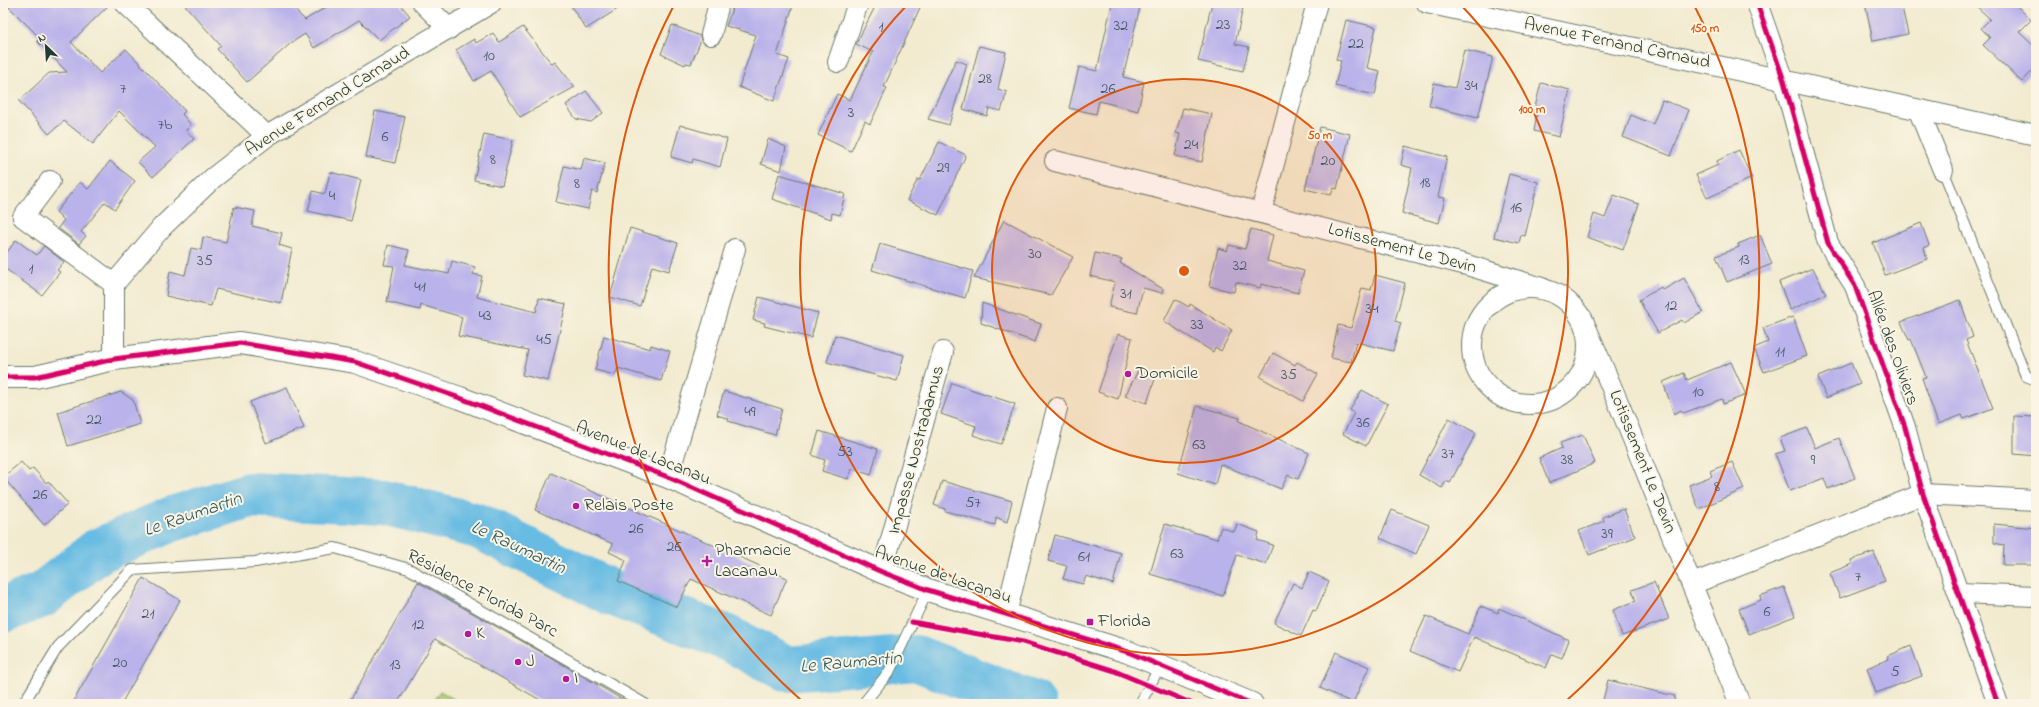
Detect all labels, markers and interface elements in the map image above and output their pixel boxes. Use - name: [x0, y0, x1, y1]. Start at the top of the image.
- street label: Avenue Fernand Carnaud: [1521, 12, 1713, 76]
- house number: 23: [1216, 13, 1230, 37]
- house number: 32: [1114, 14, 1128, 38]
- house number: 1: [878, 15, 884, 39]
- text: 150 m: [1691, 20, 1720, 38]
- north arrow: [26, 26, 66, 66]
- text: N: [35, 29, 49, 47]
- house number: 22: [1348, 32, 1364, 56]
- street label: Avenue Fernand Carnaud: [241, 41, 415, 163]
- house number: 10: [483, 44, 495, 68]
- house number: 28: [978, 67, 992, 91]
- house number: 34: [1464, 74, 1478, 98]
- house number: 7: [120, 77, 127, 101]
- house number: 26: [1101, 77, 1116, 101]
- house number: 3: [848, 101, 854, 125]
- text: 100 m: [1519, 101, 1546, 119]
- house number: 7b: [157, 113, 173, 137]
- house number: 6: [381, 125, 389, 149]
- text: 50 m: [1308, 127, 1333, 145]
- house number: 24: [1184, 133, 1199, 157]
- house number: 8: [490, 148, 496, 172]
- house number: 20: [1321, 149, 1336, 173]
- house number: 29: [937, 156, 950, 180]
- house number: 18: [1419, 171, 1431, 195]
- house number: 8: [574, 172, 580, 196]
- house number: 4: [329, 184, 336, 208]
- house number: 16: [1510, 196, 1522, 220]
- street label: Lotissement Le Devin: [1325, 217, 1479, 281]
- house number: 30: [1028, 242, 1042, 266]
- house number: 13: [1738, 248, 1750, 272]
- house number: 35: [197, 249, 213, 273]
- house number: 32: [1233, 254, 1247, 278]
- house number: 1: [28, 257, 34, 281]
- centre of rings: [1177, 264, 1191, 278]
- house number: 41: [414, 275, 426, 299]
- house number: 31: [1120, 282, 1132, 306]
- street label: Allée des Oliviers: [1859, 287, 1925, 409]
- house number: 12: [1664, 294, 1678, 318]
- house number: 34: [1365, 297, 1379, 321]
- house number: 43: [478, 304, 492, 328]
- house number: 33: [1190, 313, 1204, 337]
- house number: 45: [536, 328, 552, 352]
- house number: 11: [1775, 340, 1785, 364]
- place label: Domicile: [1135, 361, 1199, 387]
- street label: Impasse Nostradamus: [882, 363, 952, 537]
- house number: 35: [1281, 363, 1297, 387]
- marker: Domicile: [1123, 369, 1133, 379]
- house number: 10: [1692, 380, 1704, 404]
- street label: Lotissement Le Devin: [1601, 386, 1683, 538]
- house number: 49: [744, 400, 756, 424]
- house number: 22: [86, 408, 102, 432]
- house number: 36: [1356, 411, 1370, 435]
- street label: Avenue de Lacanau: [571, 415, 715, 493]
- house number: 63: [1192, 433, 1206, 457]
- house number: 53: [837, 440, 853, 464]
- house number: 37: [1441, 442, 1455, 466]
- house number: 38: [1561, 448, 1573, 472]
- house number: 9: [1811, 448, 1816, 472]
- house number: 8: [1714, 475, 1720, 499]
- house number: 26: [33, 483, 48, 507]
- water label: Le Raumartin: [140, 485, 246, 544]
- house number: 57: [965, 491, 981, 515]
- place label: Relais Poste: [584, 493, 675, 519]
- marker: Relais Poste: [571, 501, 581, 511]
- water label: Le Raumartin: [466, 514, 570, 582]
- house number: 26: [629, 517, 644, 541]
- house number: 39: [1601, 522, 1613, 546]
- house number: 26: [667, 535, 682, 559]
- place label: Pharmacie Lacanau: [715, 538, 792, 585]
- street label: Avenue de Lacanau: [871, 540, 1015, 612]
- house number: 63: [1170, 542, 1184, 566]
- street label: Résidence Florida Parc: [402, 543, 562, 645]
- house number: 61: [1078, 545, 1090, 569]
- marker: Pharmacie Lacanau: [702, 556, 712, 566]
- house number: 7: [1855, 565, 1862, 589]
- house number: 6: [1763, 600, 1771, 624]
- house number: 21: [141, 602, 155, 626]
- place label: Florida: [1097, 609, 1151, 635]
- house number: 12: [411, 613, 425, 637]
- marker: Florida: [1085, 617, 1095, 627]
- place label: K: [476, 621, 485, 647]
- marker: K: [463, 629, 473, 639]
- water label: Le Raumartin: [799, 645, 904, 681]
- place label: J: [526, 649, 535, 675]
- house number: 20: [113, 651, 128, 675]
- house number: 13: [389, 653, 401, 677]
- marker: J: [513, 657, 523, 667]
- house number: 5: [1890, 660, 1900, 684]
- place label: I: [574, 666, 578, 692]
- marker: I: [561, 674, 571, 684]

